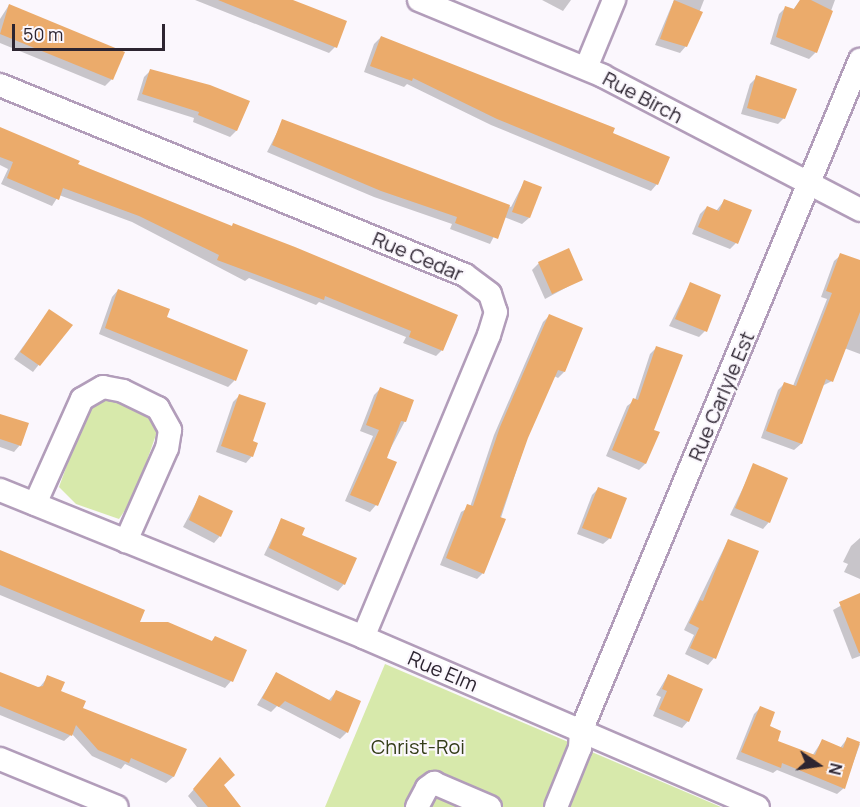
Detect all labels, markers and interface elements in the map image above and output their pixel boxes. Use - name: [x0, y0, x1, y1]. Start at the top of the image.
- scale bar: [15, 12, 168, 50]
- text: 50 m: [23, 22, 63, 46]
- street label: Rue Birch: [599, 66, 687, 128]
- street label: Rue Cedar: [369, 226, 467, 286]
- street label: Rue Carlyle Est: [683, 328, 759, 464]
- street label: Rue Elm: [405, 646, 481, 696]
- park label: Christ-Roi: [371, 734, 465, 758]
- north arrow: [788, 735, 848, 795]
- text: N: [824, 761, 848, 777]

